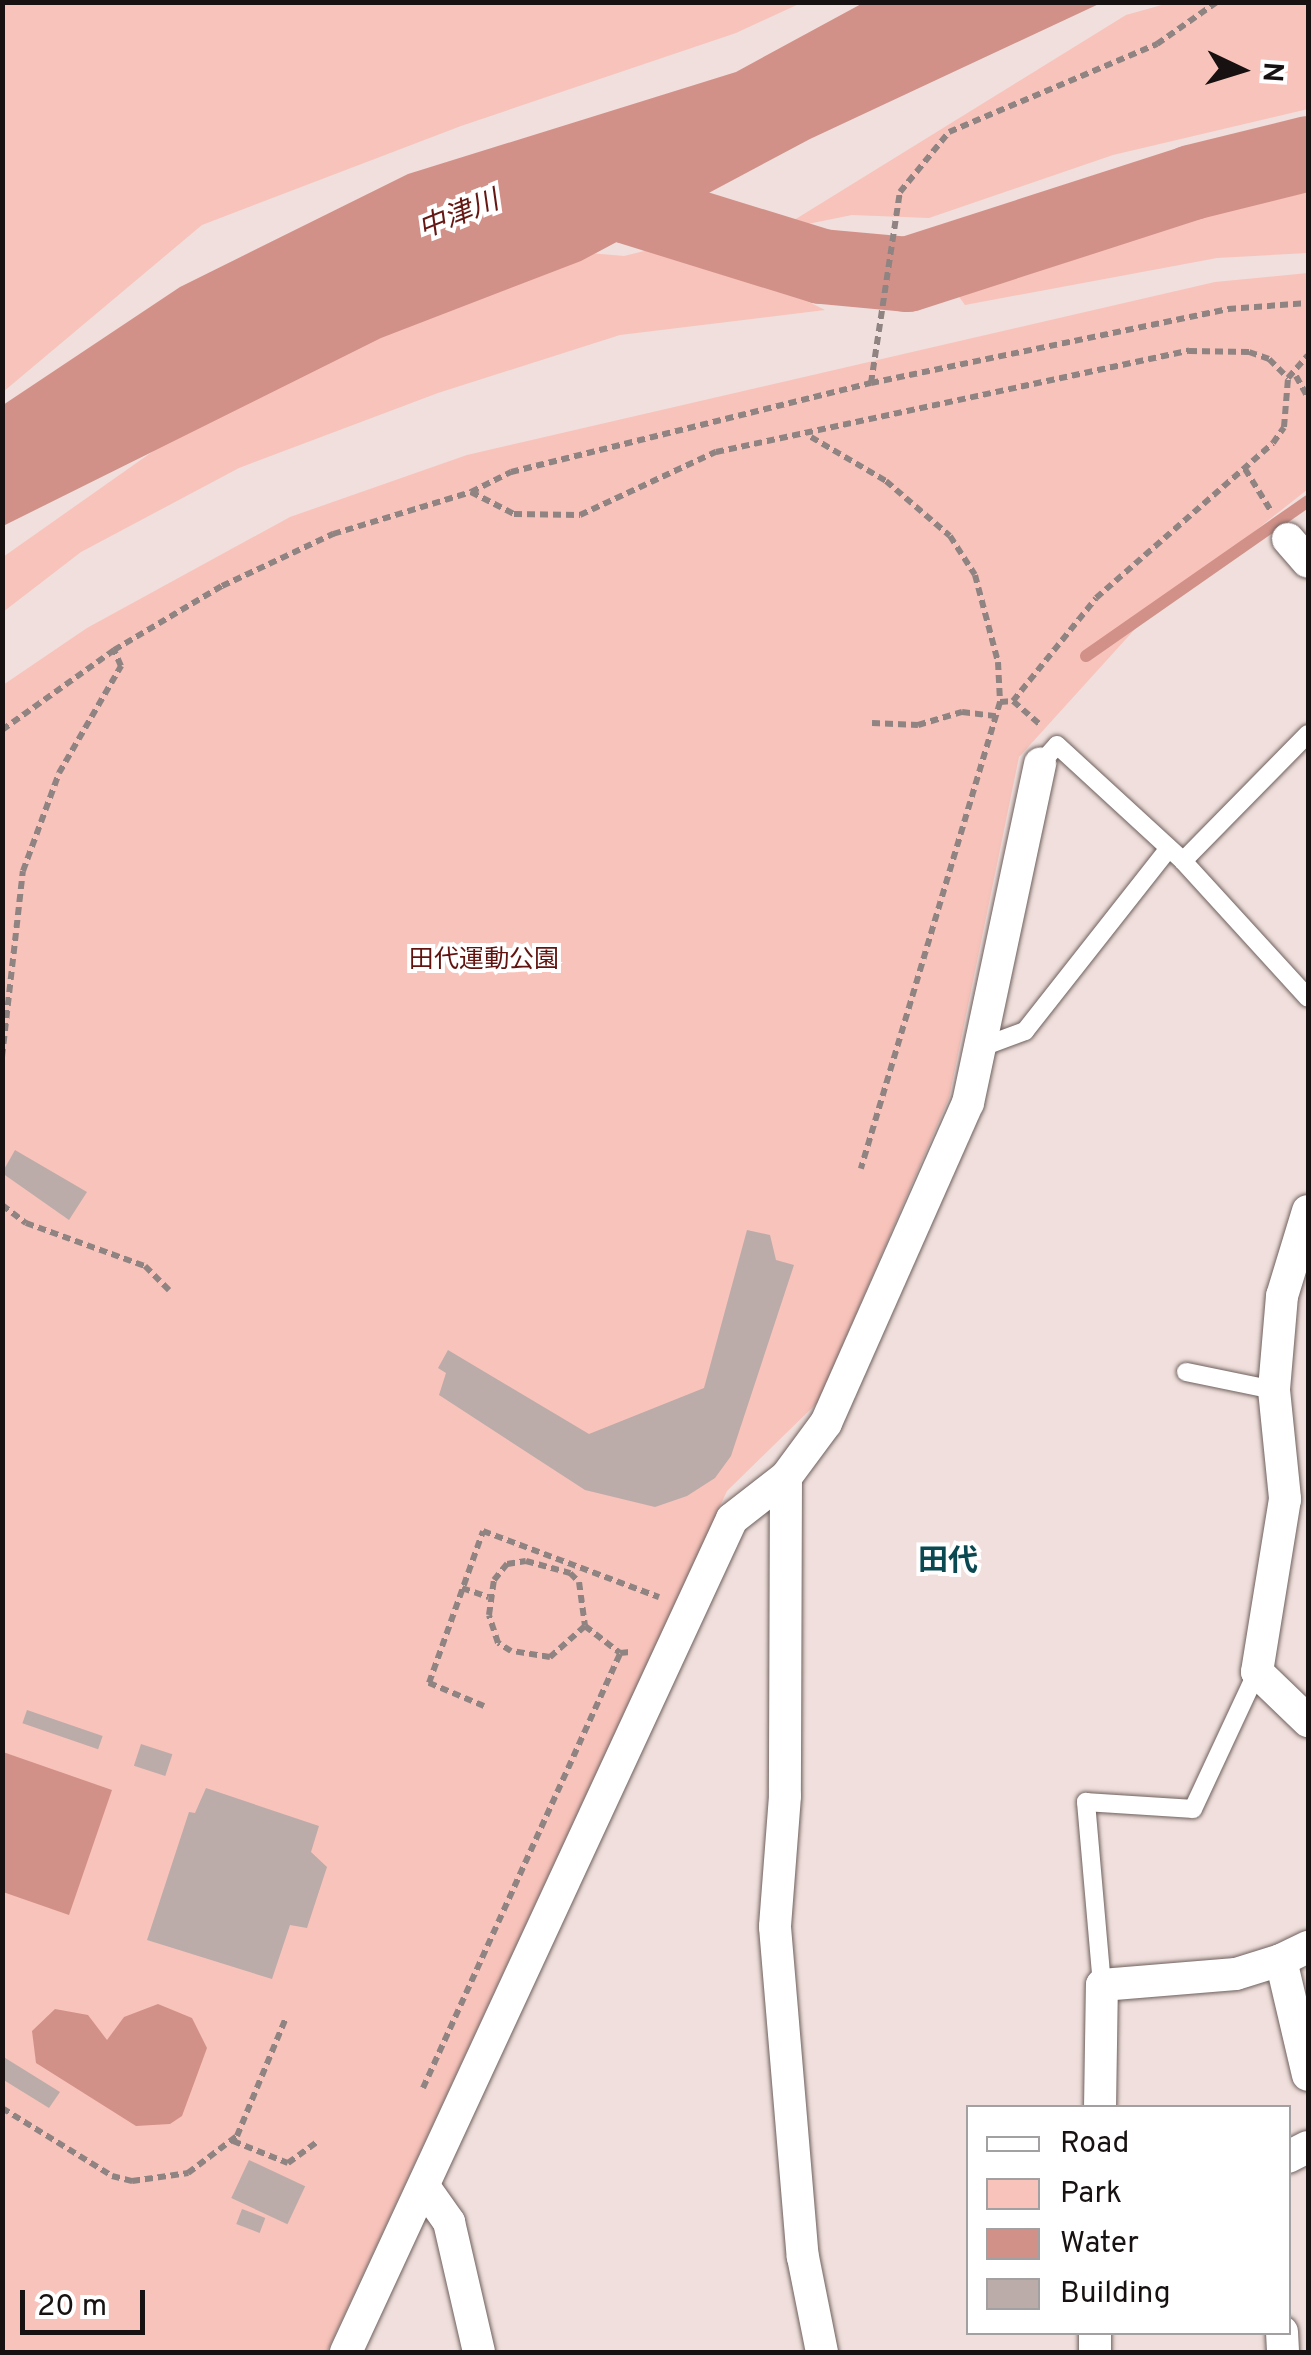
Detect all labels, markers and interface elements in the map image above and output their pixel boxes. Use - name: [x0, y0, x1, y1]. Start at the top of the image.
- north arrow: [1191, 20, 1291, 120]
- text: N: [1252, 61, 1290, 83]
- water label: 中津川: [414, 185, 504, 247]
- park label: 田代運動公園: [409, 946, 559, 976]
- district label: 田代: [918, 1545, 978, 1581]
- legend: [966, 2105, 1291, 2335]
- text: Road: [1060, 2126, 1129, 2163]
- text: Park: [1060, 2176, 1122, 2213]
- text: Water: [1060, 2226, 1139, 2263]
- scale bar: [25, 2270, 150, 2332]
- text: Building: [1060, 2276, 1171, 2313]
- text: 20 m: [37, 2289, 107, 2326]

